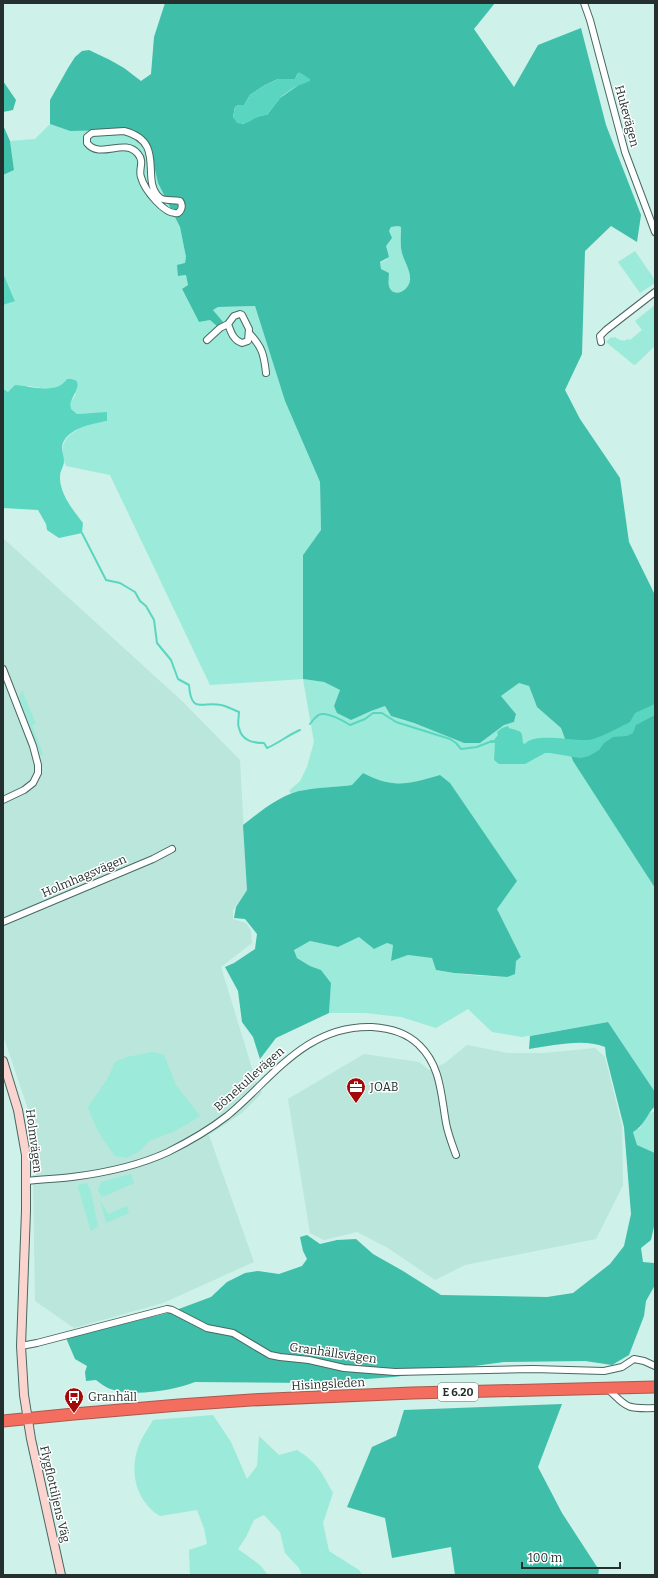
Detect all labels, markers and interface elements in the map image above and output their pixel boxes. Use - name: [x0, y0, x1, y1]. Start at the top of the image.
- street label: Hukevägen: [612, 84, 642, 149]
- street label: Holmhagsvägen: [40, 852, 129, 900]
- street label: Bönekullevägen: [211, 1044, 287, 1114]
- office icon: JOAB: [345, 1076, 367, 1104]
- place label: JOAB: [369, 1080, 398, 1094]
- street label: Holmvägen: [23, 1108, 45, 1174]
- street label: Granhällsvägen: [289, 1340, 378, 1366]
- street label: Hisingsleden: [291, 1375, 366, 1393]
- road number: E 6.20: [438, 1383, 478, 1401]
- bus stop icon: Granhäll: [63, 1386, 85, 1414]
- place label: Granhäll: [88, 1390, 137, 1404]
- street label: Flygflottiljens Väg: [37, 1444, 73, 1544]
- scale bar: [522, 1544, 620, 1570]
- text: 100 m: [528, 1551, 563, 1565]

